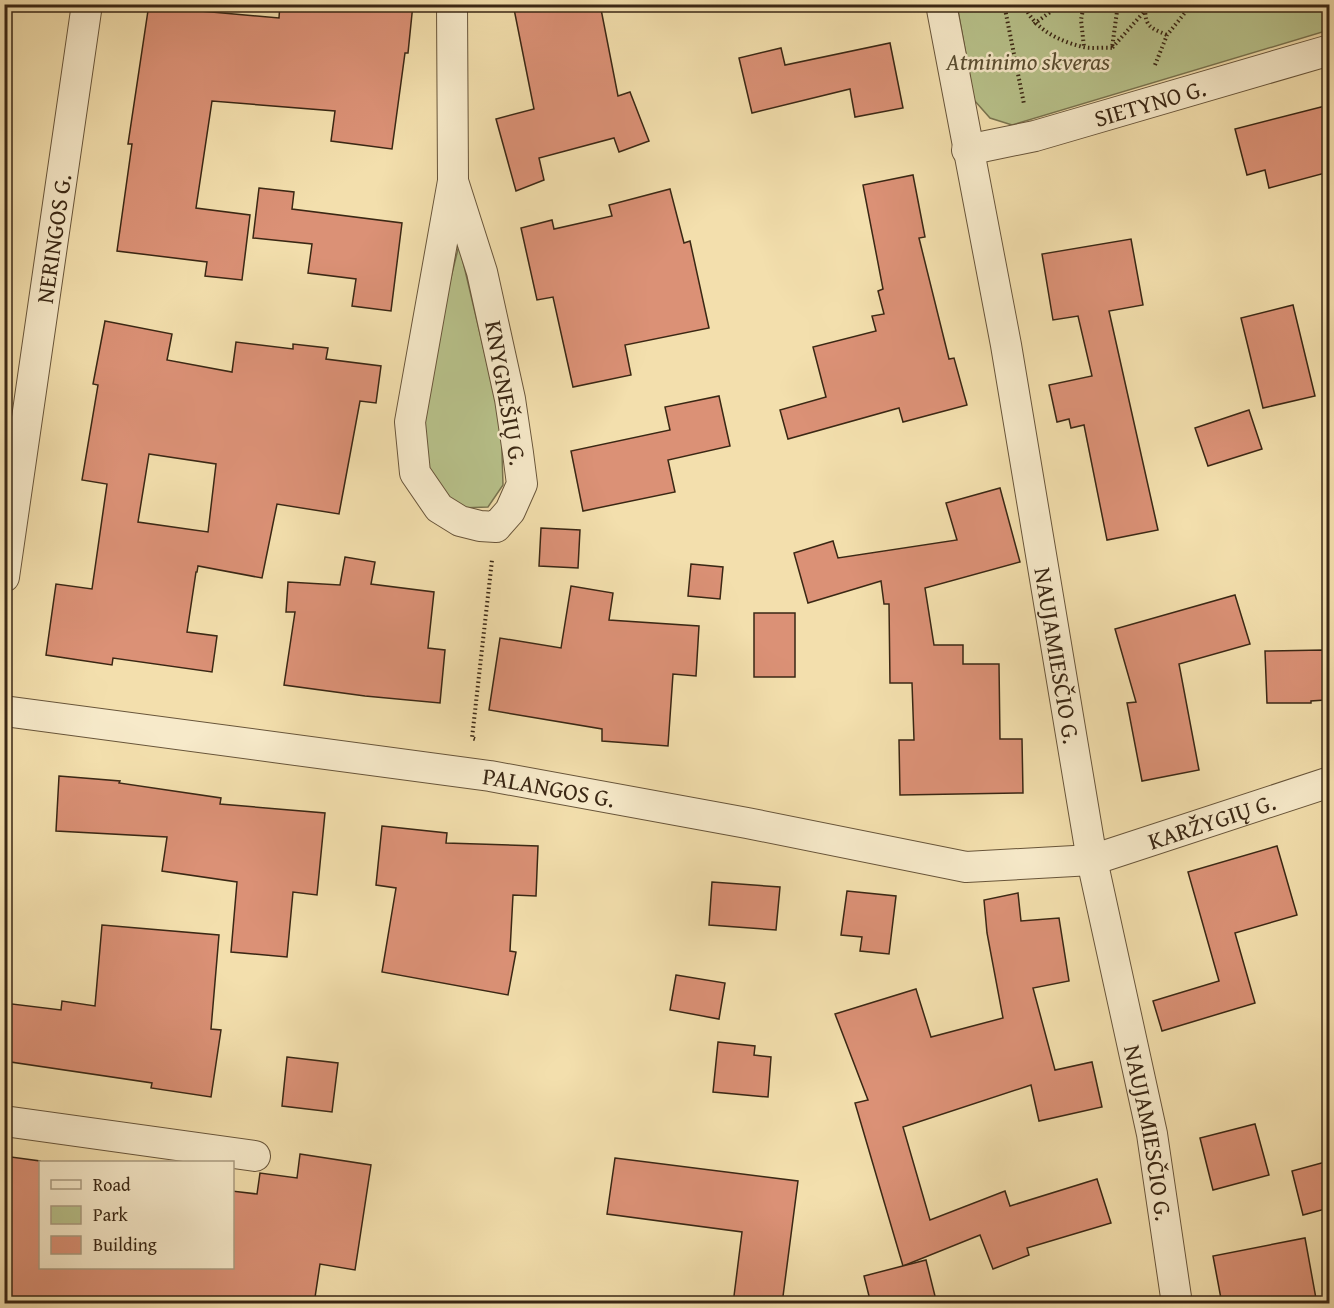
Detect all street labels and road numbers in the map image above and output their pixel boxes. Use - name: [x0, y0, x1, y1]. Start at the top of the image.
- street label: SIETYNO G.: [1090, 70, 1210, 135]
- street label: NERINGOS G.: [26, 171, 80, 306]
- street label: KNYGNEŠIŲ G.: [476, 318, 536, 468]
- street label: NAUJAMIESČIO G.: [1026, 565, 1090, 746]
- street label: PALANGOS G.: [481, 758, 618, 816]
- street label: KARŽYGIŲ G.: [1143, 784, 1280, 858]
- street label: NAUJAMIESČIO G.: [1115, 1041, 1182, 1223]

